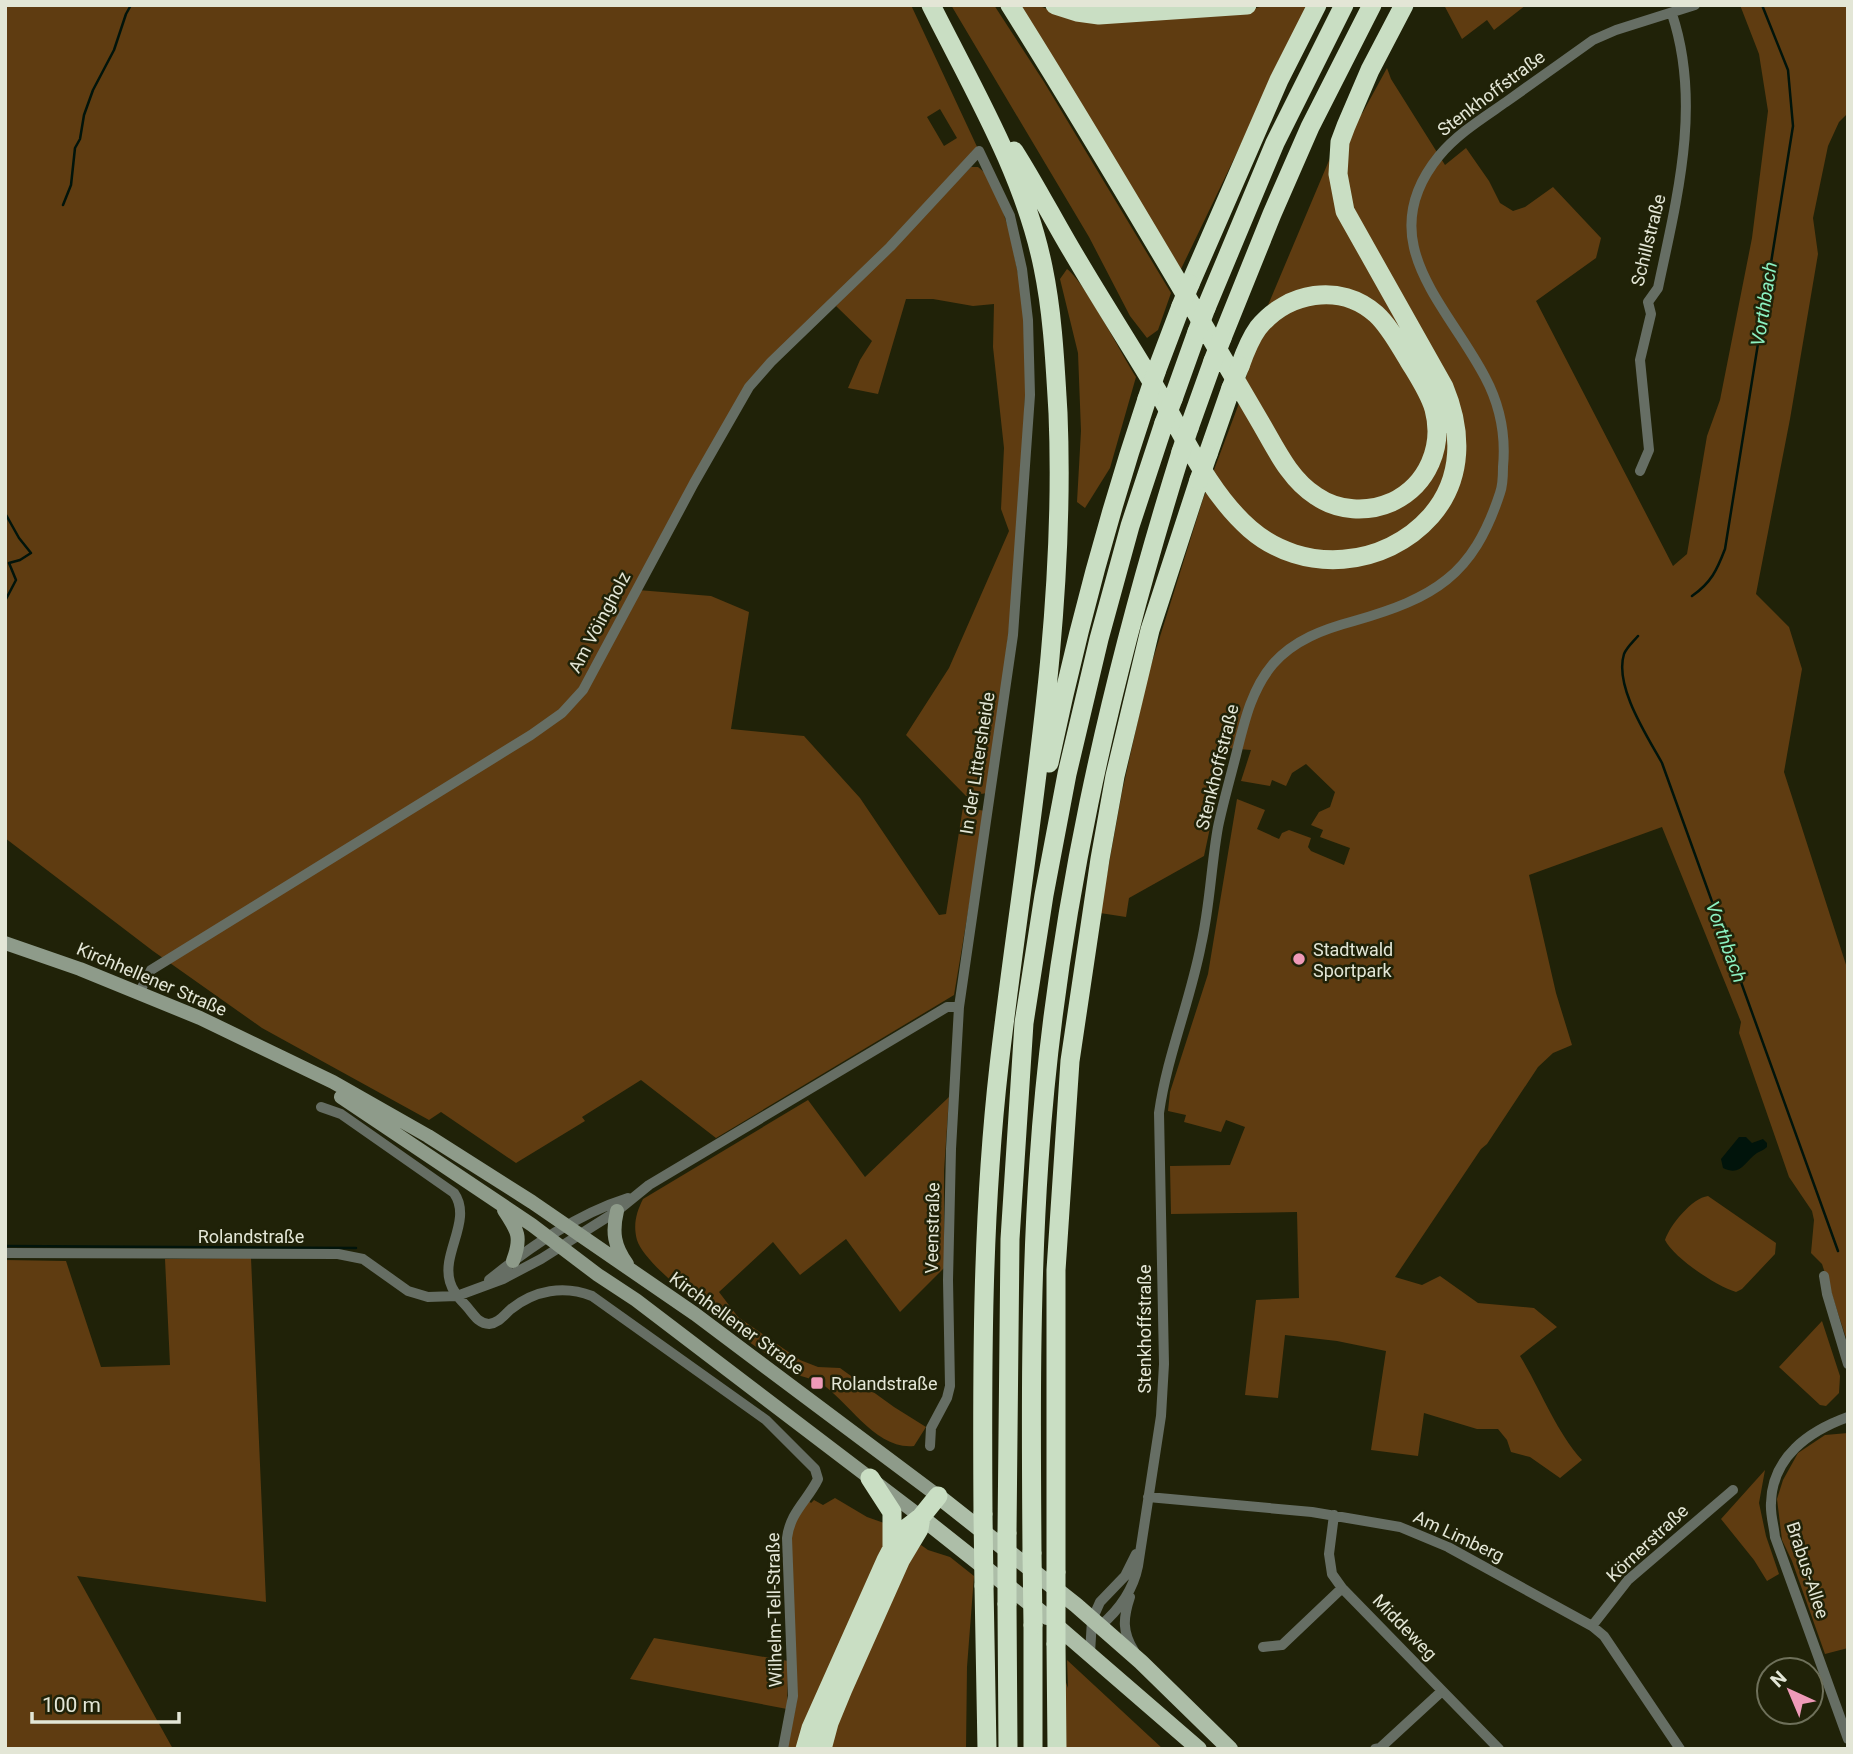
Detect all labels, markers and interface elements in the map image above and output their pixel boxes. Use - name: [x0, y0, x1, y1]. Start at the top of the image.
- street label: Stenkhoffstraße: [1433, 46, 1549, 140]
- street label: Schillstraße: [1626, 192, 1670, 288]
- water label: Vorthbach: [1746, 260, 1782, 348]
- street label: Am Vöingholz: [564, 568, 634, 676]
- street label: In der Littersheide: [955, 690, 999, 836]
- street label: Stenkhoffstraße: [1191, 702, 1243, 832]
- water label: Vorthbach: [1701, 898, 1751, 986]
- street label: Kirchhellener Straße: [74, 938, 230, 1020]
- place label: Stadtwald Sportpark: [1313, 939, 1393, 981]
- marker: Stadtwald Sportpark: [1291, 951, 1307, 967]
- street label: Veenstraße: [921, 1182, 943, 1274]
- street label: Rolandstraße: [198, 1226, 304, 1247]
- street label: Stenkhoffstraße: [1134, 1265, 1155, 1393]
- street label: Kirchhellener Straße: [666, 1267, 808, 1379]
- place label: Rolandstraße: [831, 1373, 938, 1394]
- marker: Rolandstraße: [809, 1375, 825, 1391]
- street label: Körnerstraße: [1602, 1500, 1692, 1586]
- street label: Am Limberg: [1410, 1506, 1508, 1566]
- street label: Brabus-Allee: [1782, 1519, 1834, 1621]
- street label: Wilhelm-Tell-Straße: [762, 1532, 786, 1688]
- street label: Middeweg: [1369, 1590, 1441, 1664]
- north arrow: [1755, 1656, 1825, 1726]
- text: N: [1766, 1666, 1791, 1692]
- scale bar: [32, 1680, 178, 1724]
- text: 100 m: [42, 1693, 101, 1717]

